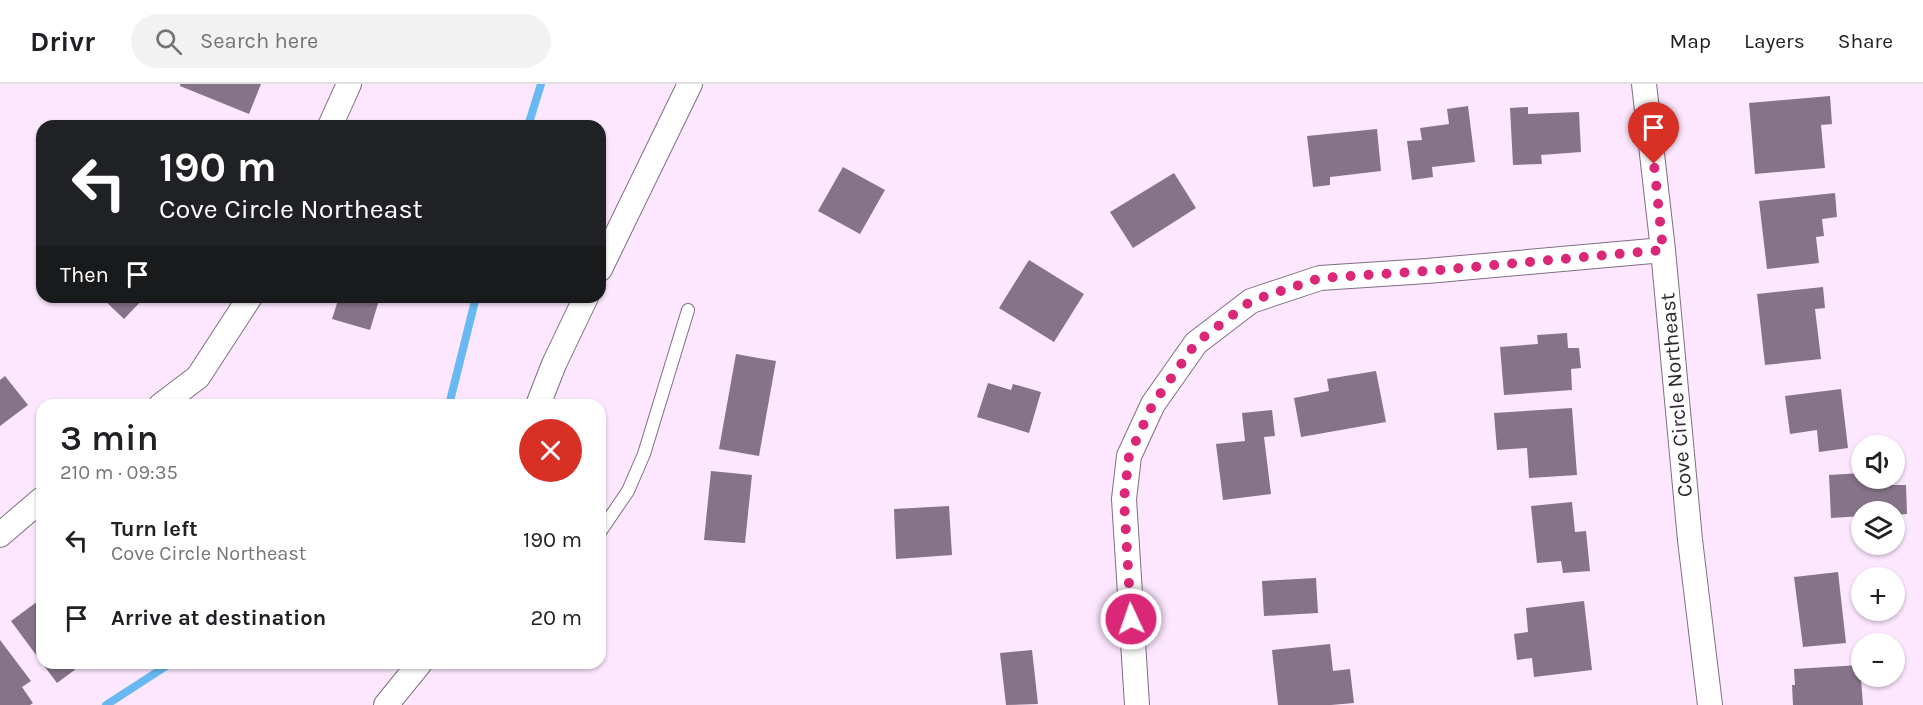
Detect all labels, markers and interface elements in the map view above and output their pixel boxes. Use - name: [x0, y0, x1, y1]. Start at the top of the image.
- search box: [131, 14, 551, 68]
- text: Drivr: [30, 25, 95, 58]
- icon: search: [152, 25, 185, 58]
- text: Search here: [200, 28, 318, 54]
- text: Map: [1669, 29, 1711, 53]
- text: Layers: [1744, 29, 1805, 53]
- text: Share: [1838, 29, 1893, 53]
- pin: [1628, 102, 1679, 164]
- icon: arrive: [1637, 111, 1670, 144]
- text: 190 m: [159, 142, 277, 192]
- icon: left: [60, 144, 138, 222]
- text: Cove Circle Northeast: [159, 193, 423, 225]
- icon: arrive: [121, 258, 154, 291]
- text: Then: [60, 262, 109, 288]
- street label: Cove Circle Northeast: [1655, 292, 1697, 498]
- text: 3 min: [60, 417, 159, 459]
- button: close: [519, 419, 582, 482]
- map controls: [1851, 435, 1905, 687]
- button: sound: [1851, 435, 1905, 489]
- text: 210 m · 09:35: [60, 461, 178, 484]
- button: layers: [1851, 501, 1905, 555]
- text: Turn left: [111, 516, 198, 542]
- icon: left: [60, 524, 93, 557]
- text: 190 m: [523, 527, 582, 553]
- text: Cove Circle Northeast: [111, 542, 306, 565]
- button: +: [1851, 567, 1905, 621]
- position arrow: [1099, 587, 1163, 651]
- icon: arrive: [60, 602, 93, 635]
- text: Arrive at destination: [111, 605, 326, 631]
- text: 20 m: [530, 605, 582, 631]
- button: −: [1851, 633, 1905, 687]

